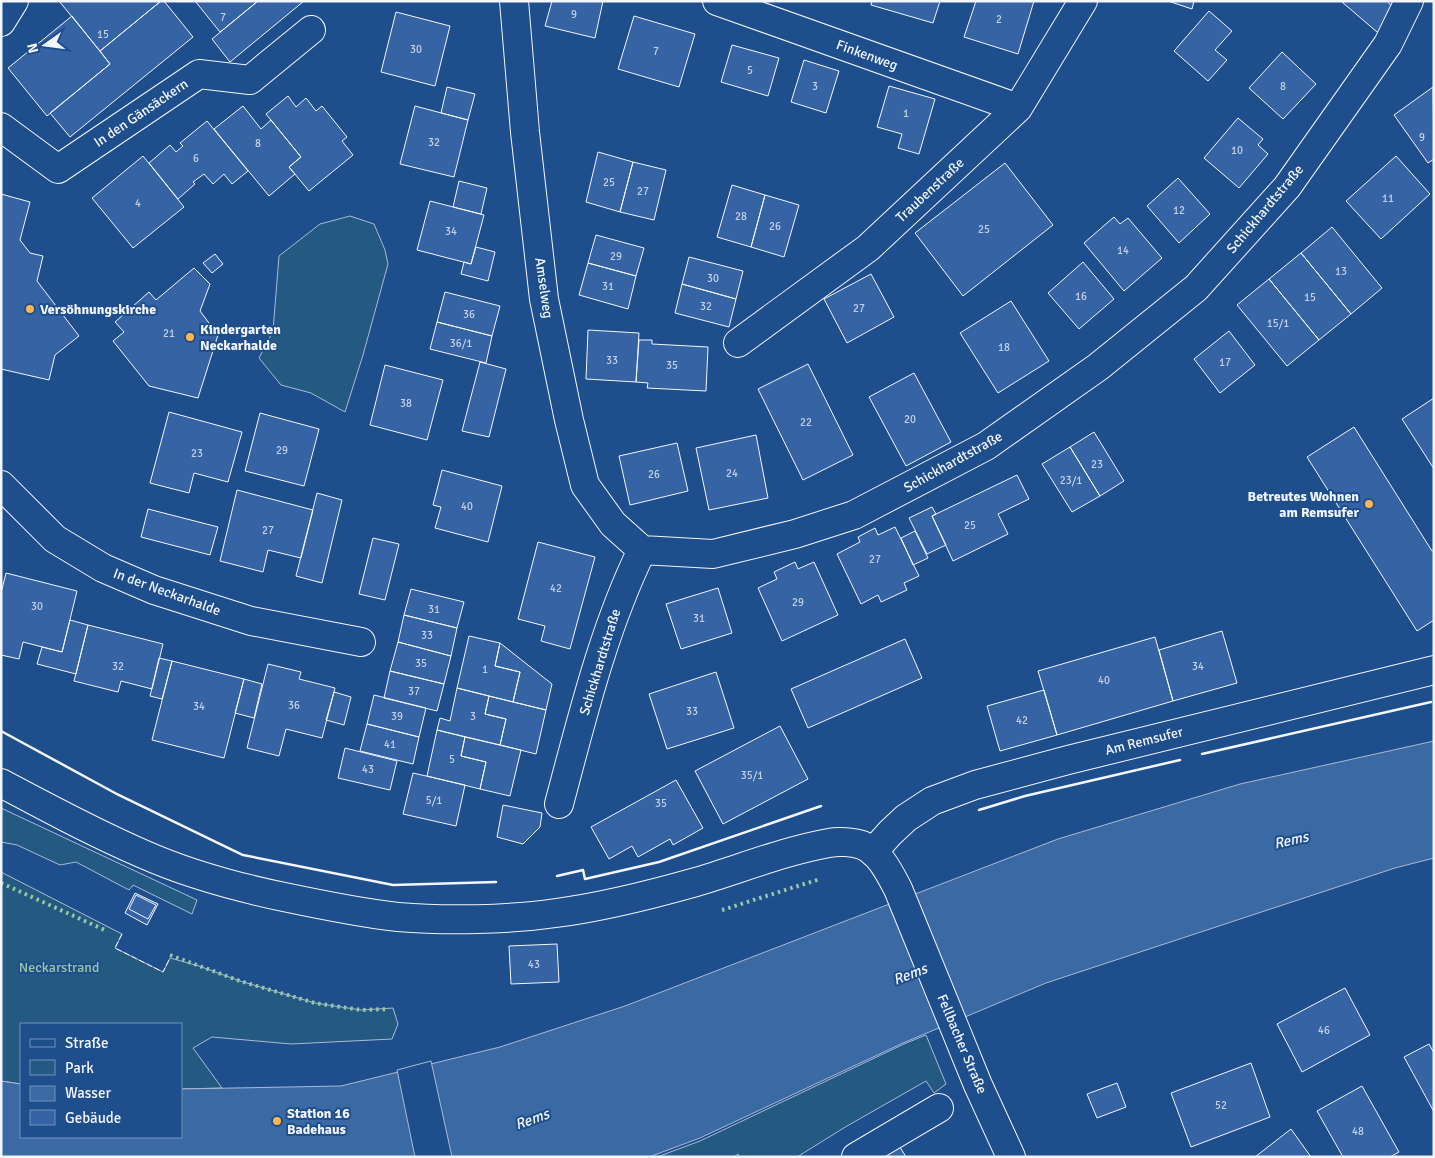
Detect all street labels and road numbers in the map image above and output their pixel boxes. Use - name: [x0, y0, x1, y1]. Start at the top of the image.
- street label: Finkenweg: [834, 36, 900, 74]
- street label: In den Gänsäckern: [91, 75, 191, 151]
- street label: Traubenstraße: [892, 154, 968, 226]
- street label: Schickhardtstraße: [1223, 161, 1307, 257]
- street label: Amselweg: [531, 257, 557, 319]
- street label: Schickhardtstraße: [901, 428, 1005, 496]
- street label: In der Neckarhalde: [111, 565, 223, 619]
- street label: Schickhardtstraße: [576, 607, 624, 717]
- street label: Am Remsufer: [1103, 723, 1186, 759]
- street label: Fellbacher Straße: [933, 992, 991, 1096]

